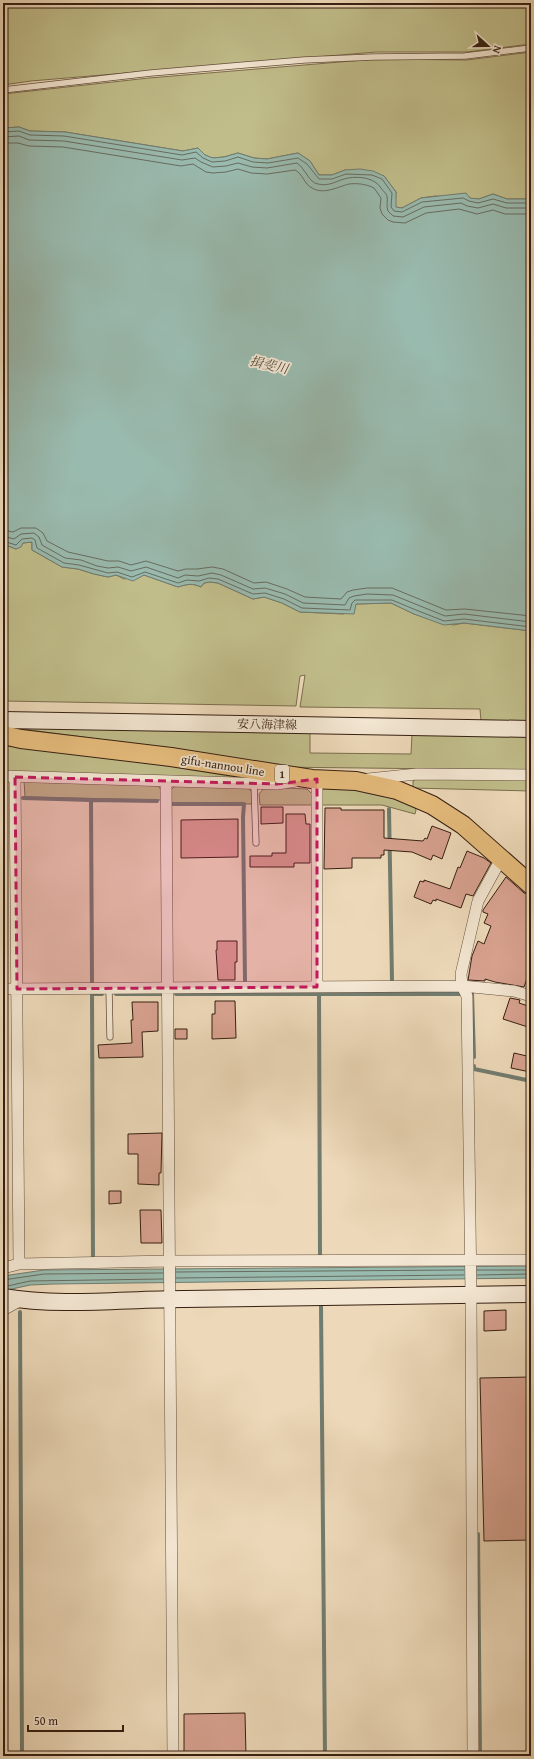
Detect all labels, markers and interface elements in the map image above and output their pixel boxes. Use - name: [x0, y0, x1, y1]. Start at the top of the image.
- north arrow: [468, 26, 508, 66]
- text: N: [488, 43, 506, 56]
- water label: 揖斐川: [248, 351, 292, 379]
- street label: 安八海津線: [237, 715, 297, 733]
- street label: gifu-nannou line: [180, 750, 266, 780]
- road number: 1: [275, 765, 289, 783]
- scale bar: [28, 1707, 123, 1733]
- text: 50 m: [34, 1712, 58, 1729]

